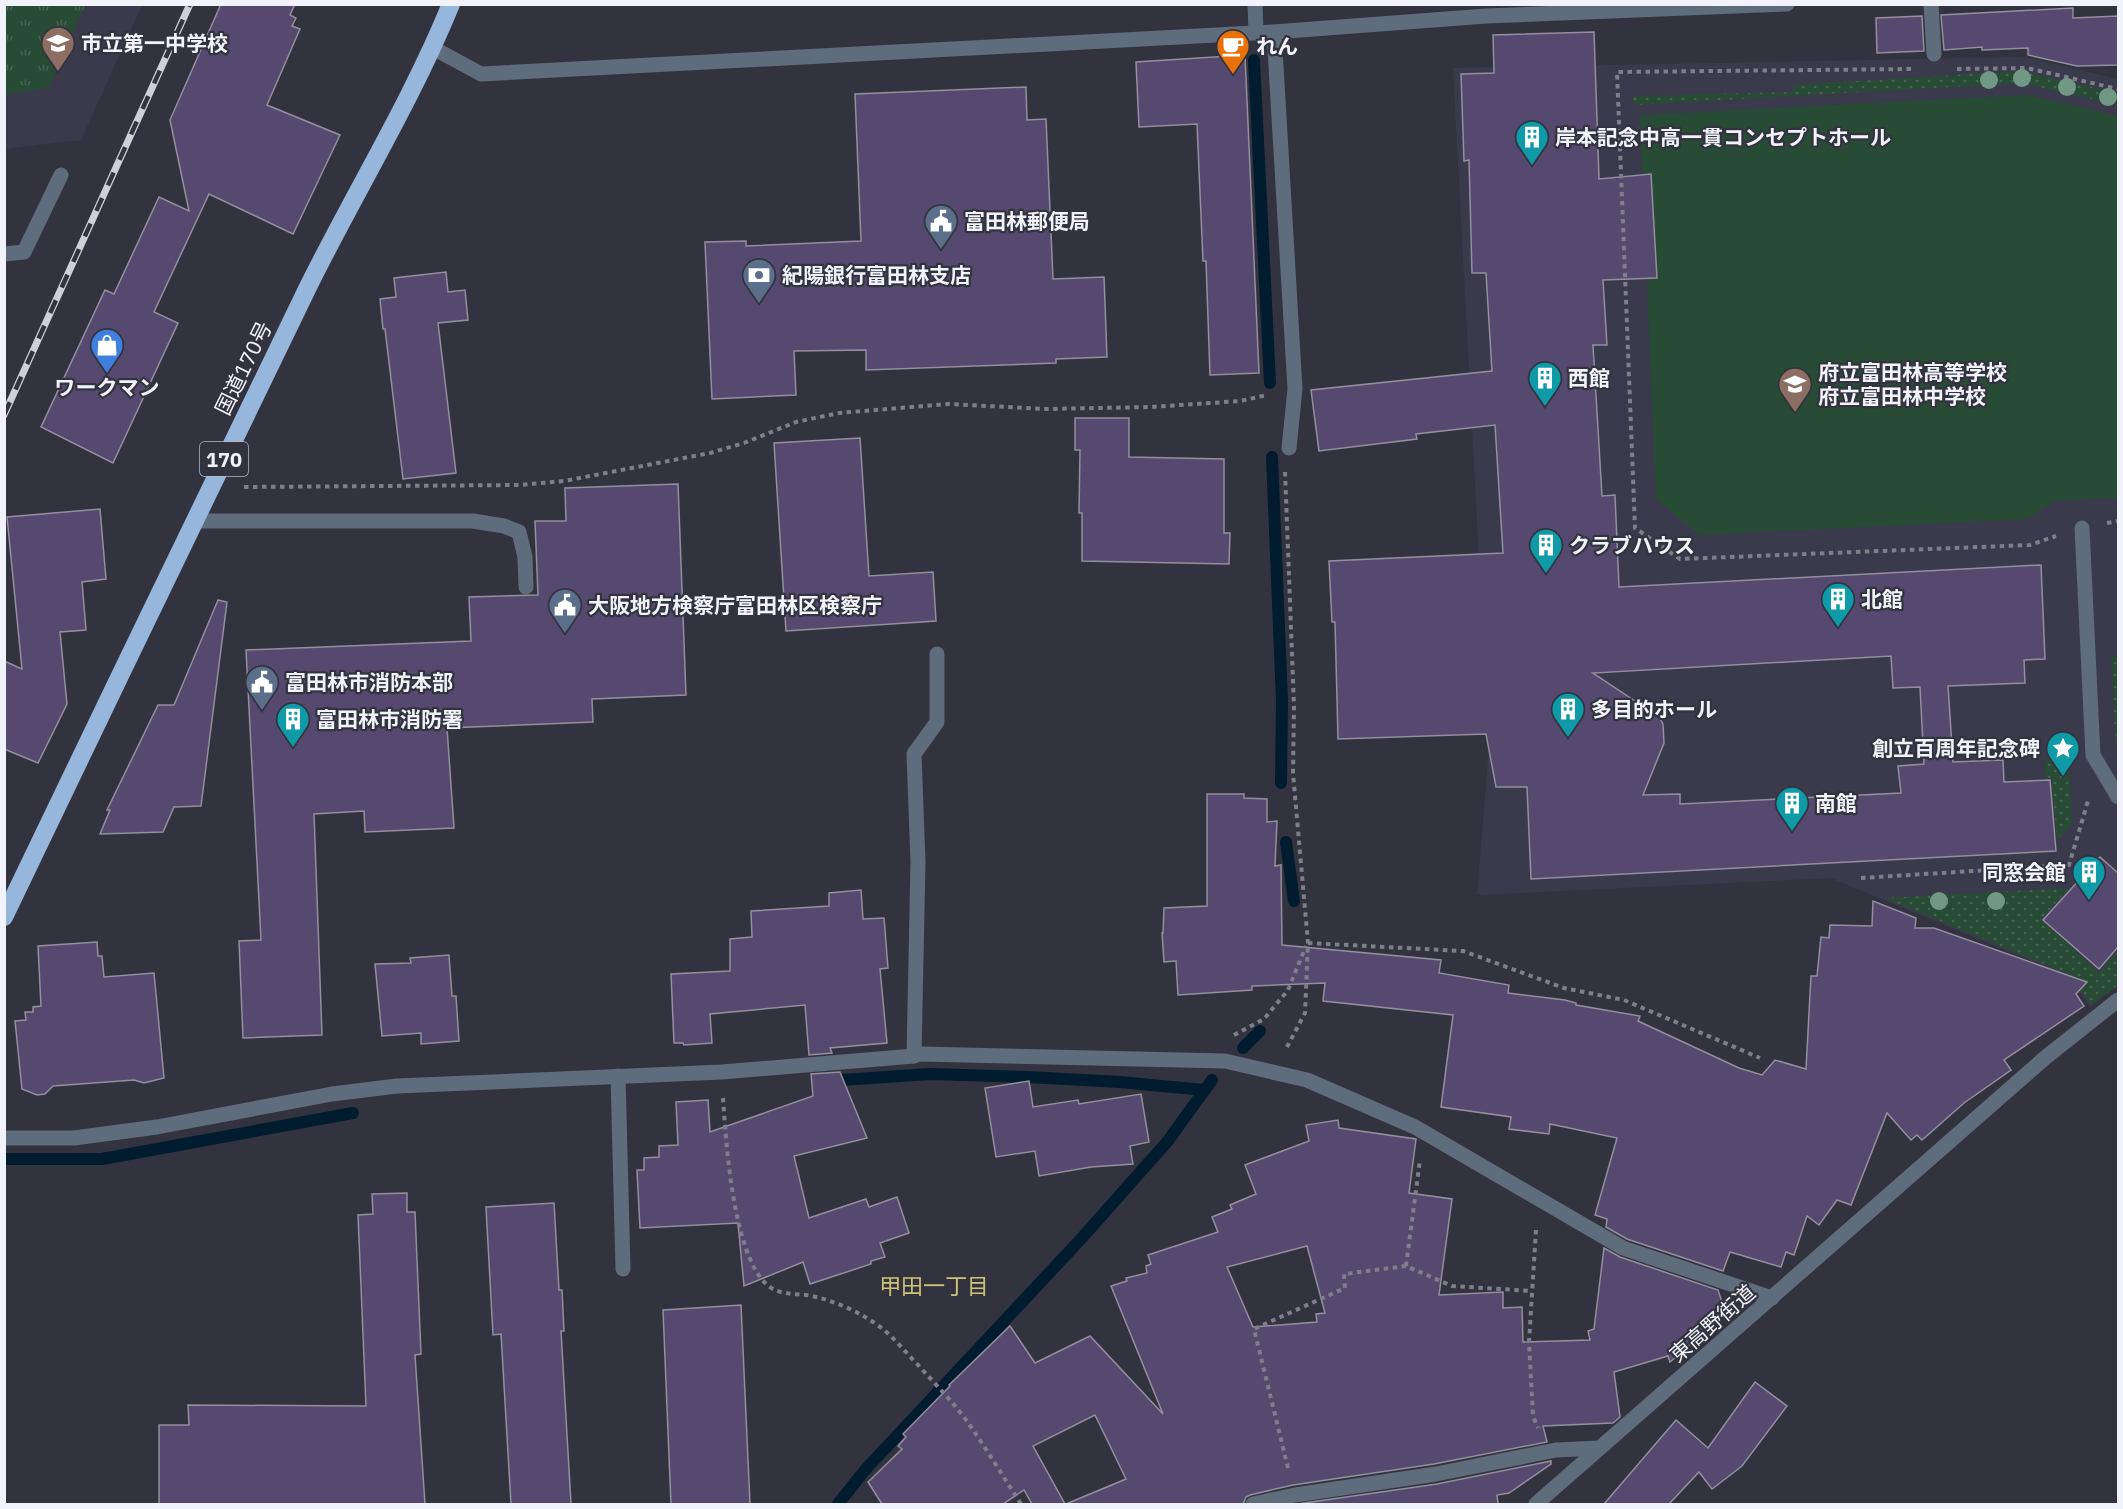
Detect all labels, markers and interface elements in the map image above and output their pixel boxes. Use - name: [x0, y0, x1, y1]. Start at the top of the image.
- school or university icon: 市立第一中学校: [40, 25, 76, 72]
- cafe icon: れん: [1215, 28, 1251, 75]
- place label: 市立第一中学校: [81, 29, 228, 57]
- place label: れん: [1256, 32, 1298, 60]
- building icon: 岸本記念中高一貫コンセプトホール: [1514, 119, 1550, 166]
- place label: 岸本記念中高一貫コンセプトホール: [1555, 123, 1891, 151]
- public building icon: 富田林郵便局: [923, 203, 959, 250]
- place label: 富田林郵便局: [964, 207, 1090, 235]
- bank icon: 紀陽銀行富田林支店: [741, 257, 777, 304]
- place label: 紀陽銀行富田林支店: [782, 261, 971, 289]
- street label: 国道170号: [208, 317, 278, 419]
- shop icon: ワークマン: [89, 327, 125, 374]
- place label: 府立富田林高等学校 府立富田林中学校: [1818, 358, 2007, 410]
- building icon: 西館: [1527, 360, 1563, 407]
- place label: 西館: [1568, 364, 1610, 392]
- school or university icon: 府立富田林高等学校 府立富田林中学校: [1777, 366, 1813, 413]
- place label: ワークマン: [55, 373, 160, 401]
- road number: 170: [200, 442, 248, 476]
- building icon: クラブハウス: [1528, 527, 1564, 574]
- place label: クラブハウス: [1569, 531, 1695, 559]
- building icon: 北館: [1820, 581, 1856, 628]
- place label: 北館: [1861, 585, 1903, 613]
- public building icon: 大阪地方検察庁富田林区検察庁: [547, 587, 583, 634]
- place label: 大阪地方検察庁富田林区検察庁: [588, 591, 882, 619]
- public building icon: 富田林市消防本部: [244, 664, 280, 711]
- place label: 富田林市消防本部: [285, 668, 453, 696]
- building icon: 多目的ホール: [1550, 691, 1586, 738]
- place label: 多目的ホール: [1591, 695, 1717, 723]
- building icon: 富田林市消防署: [275, 701, 311, 748]
- place label: 富田林市消防署: [316, 705, 463, 733]
- place icon: 創立百周年記念碑: [2045, 730, 2081, 777]
- place label: 創立百周年記念碑: [1872, 734, 2040, 762]
- building icon: 南館: [1774, 785, 1810, 832]
- place label: 南館: [1815, 789, 1857, 817]
- building icon: 同窓会館: [2071, 854, 2107, 901]
- place label: 同窓会館: [1982, 858, 2066, 886]
- district label: 甲田一丁目: [879, 1271, 989, 1300]
- street label: 東高野街道: [1663, 1278, 1761, 1368]

